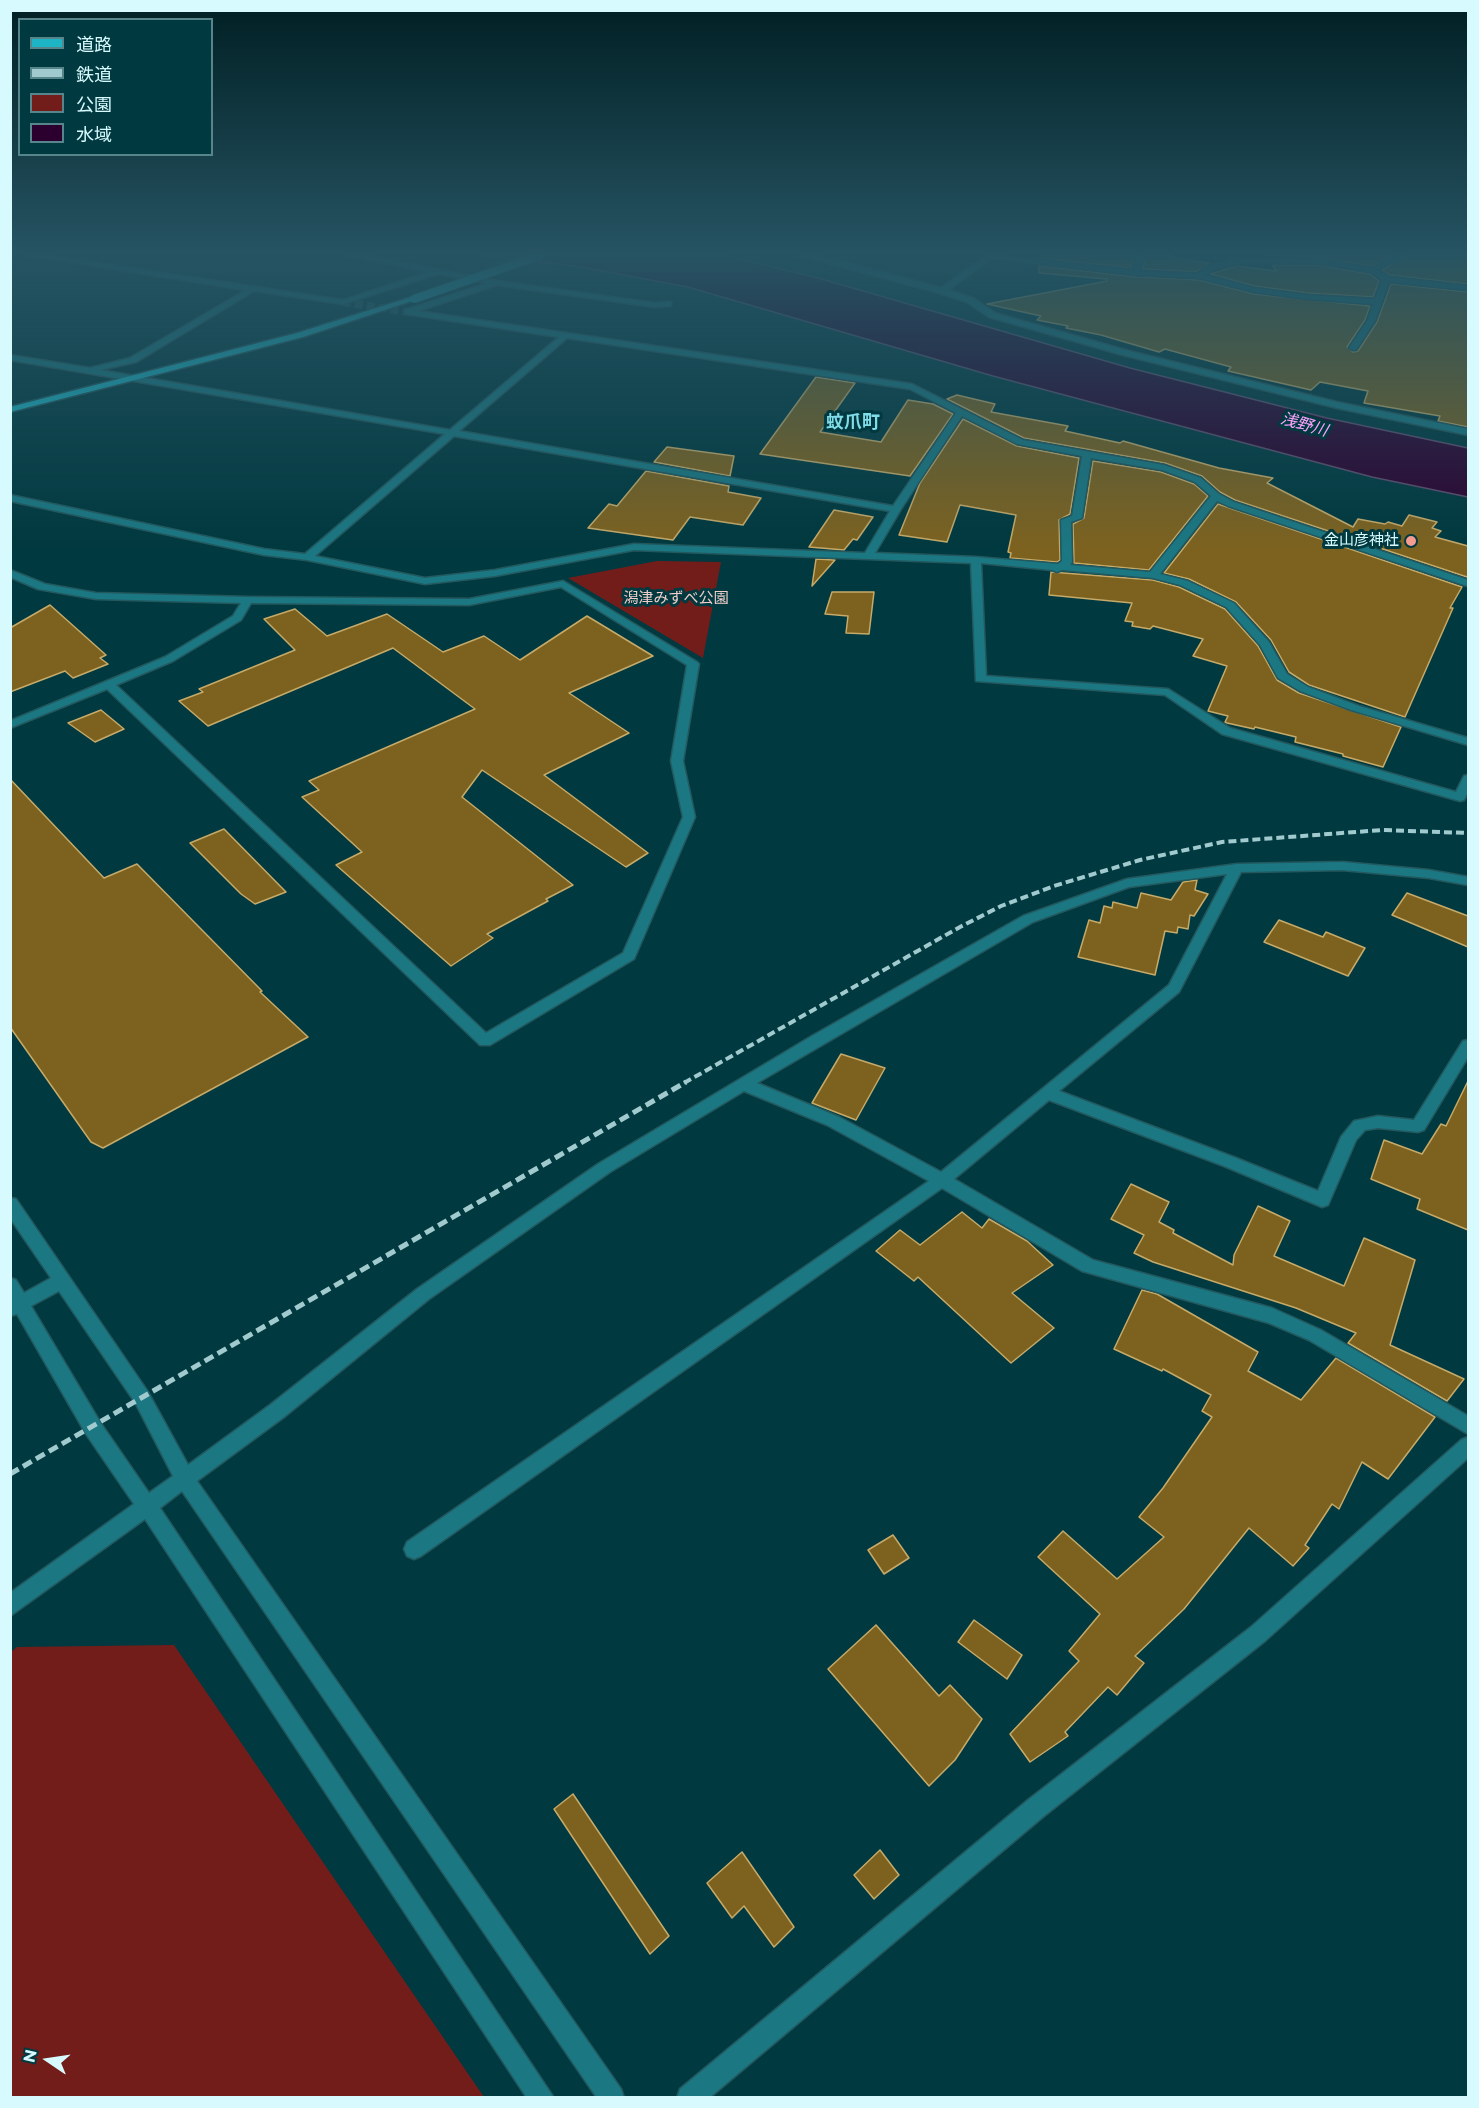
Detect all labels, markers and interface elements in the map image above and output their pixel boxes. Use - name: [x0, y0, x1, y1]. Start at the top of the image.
- legend: [18, 18, 213, 156]
- text: 道路: [76, 34, 112, 56]
- text: 鉄道: [76, 64, 112, 86]
- text: 公園: [76, 94, 112, 116]
- text: 水域: [76, 124, 112, 146]
- water label: 浅野川: [1278, 409, 1330, 441]
- district label: 蚊爪町: [826, 412, 880, 434]
- place label: 金山彦神社: [1324, 532, 1399, 550]
- marker: 金山彦神社: [1404, 534, 1418, 548]
- park label: 潟津みずべ公園: [624, 590, 728, 608]
- north arrow: [18, 2030, 78, 2090]
- text: N: [19, 2047, 41, 2064]

